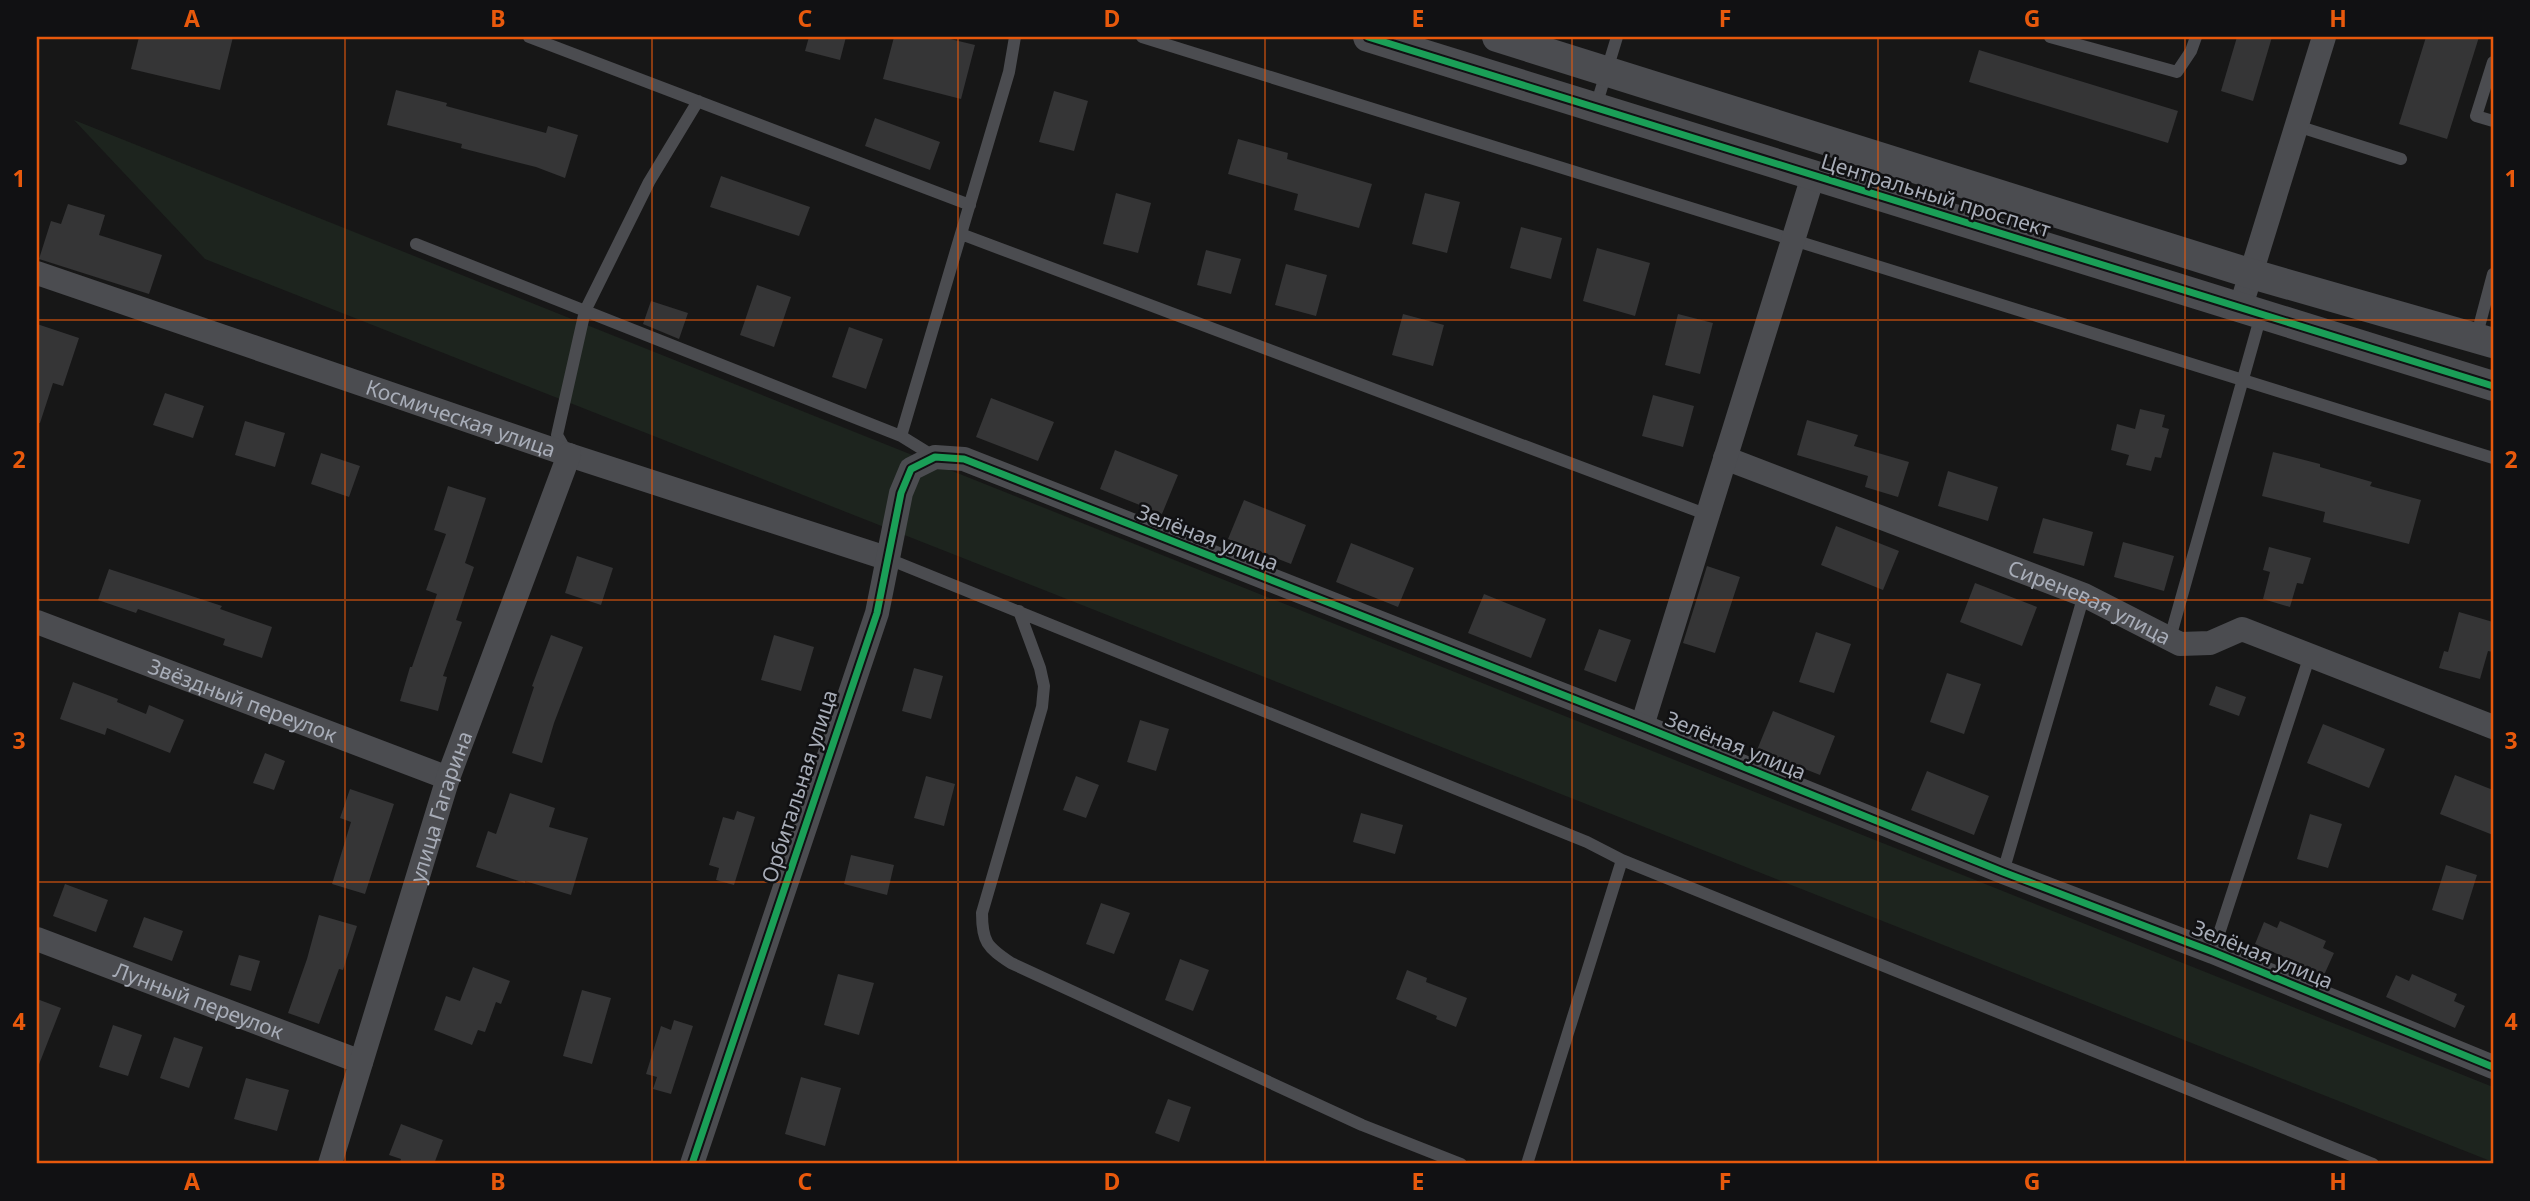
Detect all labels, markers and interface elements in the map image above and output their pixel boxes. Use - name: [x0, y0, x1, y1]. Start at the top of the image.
- text: A: [184, 2, 200, 34]
- text: B: [490, 2, 506, 34]
- text: C: [798, 2, 813, 34]
- text: D: [1104, 2, 1120, 34]
- text: E: [1412, 2, 1424, 34]
- text: F: [1719, 2, 1731, 34]
- text: G: [2024, 2, 2040, 34]
- text: H: [2329, 2, 2347, 34]
- street label: Центральный проспект: [1818, 147, 2055, 243]
- text: 1: [12, 162, 26, 194]
- text: 1: [2504, 162, 2518, 194]
- street label: Космическая улица: [362, 373, 559, 463]
- text: 2: [12, 443, 26, 475]
- text: 2: [2504, 443, 2518, 475]
- street label: Зелёная улица: [1133, 497, 1283, 577]
- street label: Сиреневая улица: [2004, 553, 2176, 651]
- street label: Звёздный переулок: [144, 652, 341, 749]
- street label: Орбитальная улица: [755, 686, 843, 886]
- street label: Зелёная улица: [1662, 704, 1810, 786]
- text: 3: [12, 724, 26, 756]
- text: 3: [2504, 724, 2518, 756]
- street label: улица Гагарина: [403, 727, 478, 886]
- street label: Зелёная улица: [2189, 913, 2337, 995]
- street label: Лунный переулок: [110, 955, 288, 1045]
- text: 4: [12, 1005, 26, 1037]
- text: 4: [2504, 1005, 2518, 1037]
- text: A: [184, 1165, 200, 1197]
- text: B: [490, 1165, 506, 1197]
- text: C: [798, 1165, 813, 1197]
- text: D: [1104, 1165, 1120, 1197]
- text: E: [1412, 1165, 1424, 1197]
- text: F: [1719, 1165, 1731, 1197]
- text: G: [2024, 1165, 2040, 1197]
- text: H: [2329, 1165, 2347, 1197]

